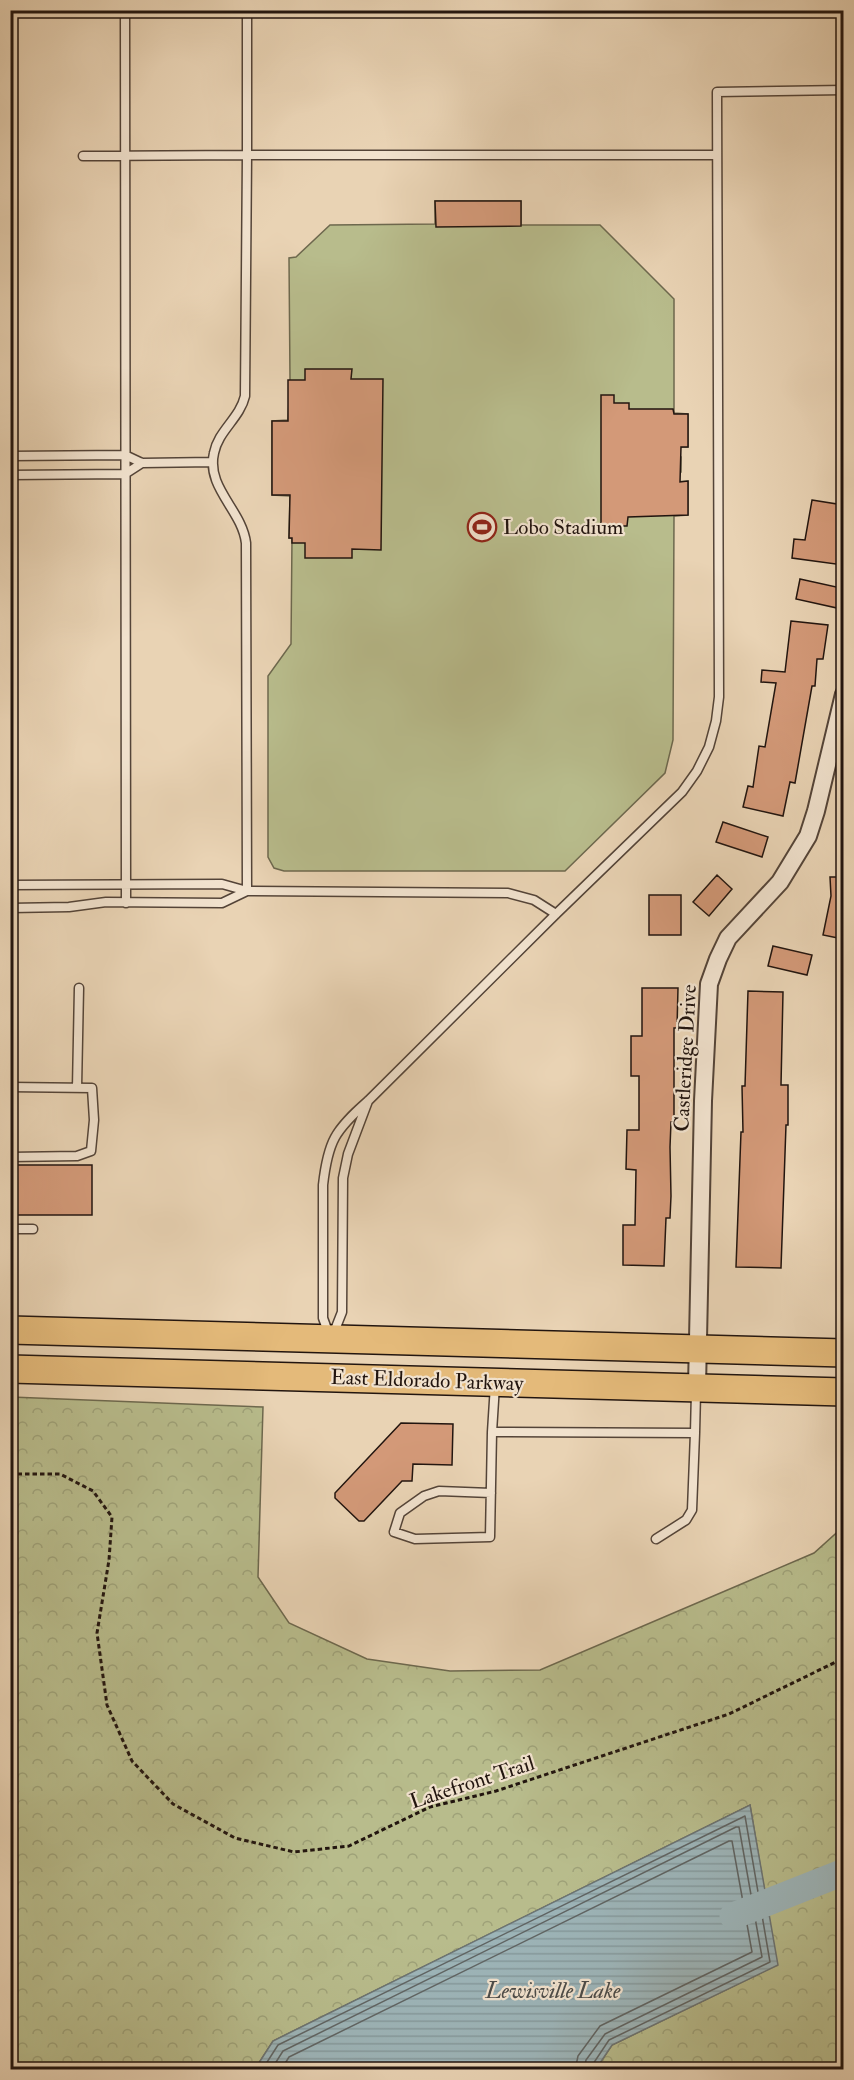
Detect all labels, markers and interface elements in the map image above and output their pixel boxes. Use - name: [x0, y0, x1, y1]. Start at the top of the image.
- sports icon: Lobo Stadium: [466, 511, 498, 543]
- place label: Lobo Stadium: [503, 514, 623, 541]
- street label: Castleridge Drive: [668, 984, 703, 1132]
- street label: East Eldorado Parkway: [330, 1364, 525, 1397]
- street label: Lakefront Trail: [406, 1749, 539, 1815]
- water label: Lewisville Lake: [485, 1977, 621, 2005]

